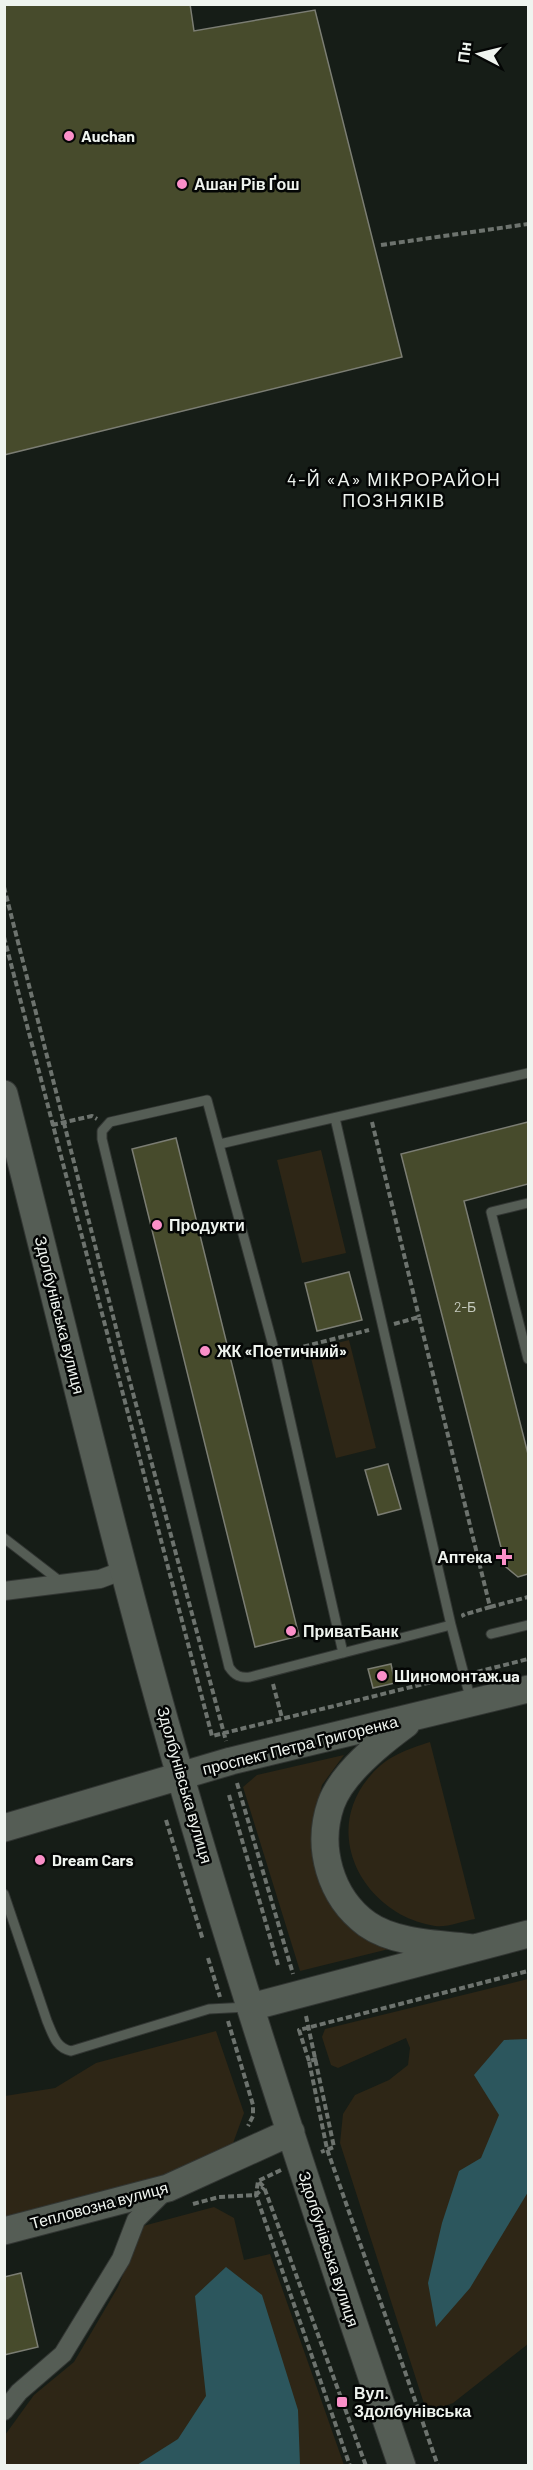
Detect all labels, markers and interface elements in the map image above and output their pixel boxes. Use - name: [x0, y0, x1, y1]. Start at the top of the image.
- north arrow: [449, 24, 509, 84]
- text: Пн: [453, 40, 474, 64]
- place label: Auchan: [81, 126, 135, 145]
- marker: Auchan: [62, 129, 76, 143]
- place label: Ашан Рів Ґош: [194, 174, 300, 193]
- marker: Ашан Рів Ґош: [175, 177, 189, 191]
- district label: 4-Й «А» МІКРОРАЙОН ПОЗНЯКІВ: [287, 468, 501, 511]
- place label: Продукти: [169, 1215, 245, 1234]
- marker: Продукти: [150, 1218, 164, 1232]
- street label: Здолбунівська вулиця: [32, 1234, 89, 1396]
- house number: 2-Б: [454, 1298, 476, 1315]
- place label: ЖК «Поетичний»: [216, 1341, 347, 1360]
- marker: ЖК «Поетичний»: [198, 1344, 212, 1358]
- place label: Аптека: [437, 1547, 492, 1566]
- marker: Аптека: [497, 1550, 511, 1564]
- place label: ПриватБанк: [303, 1621, 400, 1640]
- marker: ПриватБанк: [284, 1624, 298, 1638]
- place label: Шиномонтаж.ua: [394, 1666, 520, 1685]
- marker: Шиномонтаж.ua: [375, 1669, 389, 1683]
- street label: Здолбунівська вулиця: [154, 1704, 217, 1865]
- street label: проспект Петра Григоренка: [200, 1711, 400, 1778]
- place label: Dream Cars: [52, 1850, 134, 1869]
- marker: Dream Cars: [33, 1853, 47, 1867]
- street label: Здолбунівська вулиця: [295, 2169, 364, 2329]
- street label: Тепловозна вулиця: [28, 2177, 170, 2232]
- place label: Вул. Здолбунівська: [354, 2383, 471, 2420]
- marker: Вул. Здолбунівська: [335, 2395, 349, 2409]

